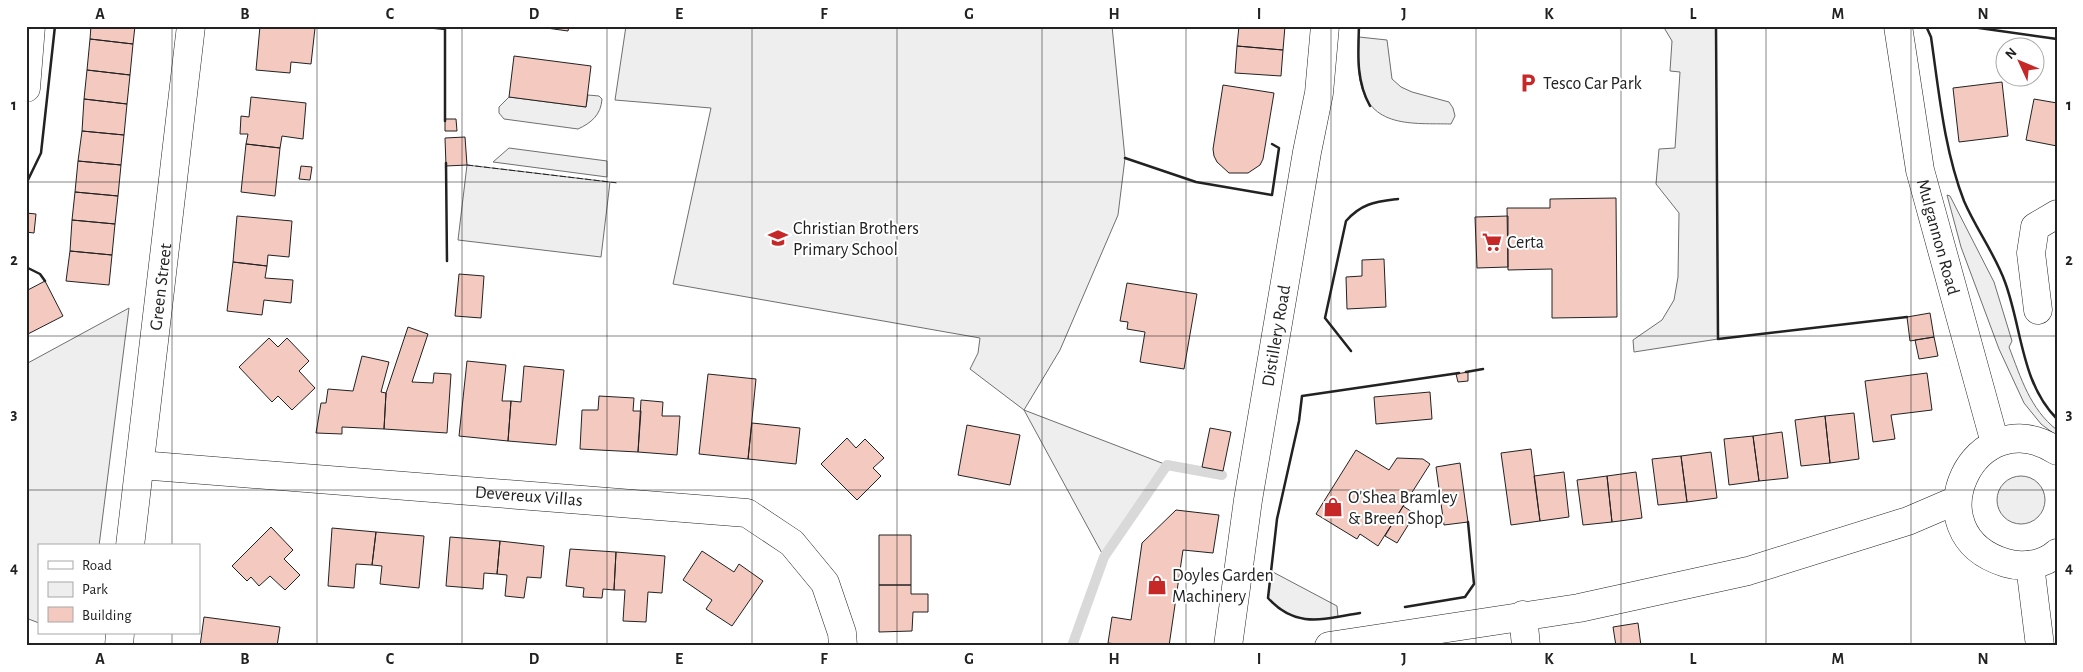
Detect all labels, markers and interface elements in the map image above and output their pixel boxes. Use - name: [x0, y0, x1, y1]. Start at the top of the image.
- text: A: [95, 6, 105, 22]
- text: B: [240, 6, 250, 22]
- text: C: [386, 6, 395, 22]
- text: D: [529, 6, 540, 22]
- text: E: [675, 6, 683, 22]
- text: F: [820, 6, 828, 22]
- text: G: [964, 6, 974, 22]
- text: H: [1108, 6, 1120, 22]
- text: I: [1257, 6, 1261, 22]
- text: J: [1401, 6, 1407, 22]
- text: K: [1544, 6, 1554, 22]
- text: L: [1690, 6, 1697, 22]
- text: M: [1832, 6, 1844, 22]
- text: N: [1977, 6, 1989, 22]
- north arrow: [1996, 38, 2046, 88]
- text: N: [2003, 45, 2020, 62]
- parking icon: Tesco Car Park: [1517, 72, 1539, 94]
- place label: Tesco Car Park: [1543, 75, 1642, 93]
- text: 1: [11, 97, 17, 113]
- text: 1: [2066, 97, 2072, 113]
- street label: Mulgannon Road: [1913, 177, 1962, 297]
- place label: Christian Brothers Primary School: [793, 220, 919, 259]
- school or university icon: Christian Brothers Primary School: [767, 227, 789, 249]
- supermarket icon: Certa: [1481, 231, 1503, 253]
- place label: Certa: [1507, 234, 1544, 252]
- street label: Green Street: [147, 242, 175, 331]
- text: 2: [10, 252, 18, 268]
- text: 2: [2065, 252, 2073, 268]
- street label: Distillery Road: [1259, 284, 1294, 388]
- text: 3: [11, 406, 18, 422]
- text: 3: [2066, 406, 2073, 422]
- street label: Devereux Villas: [474, 484, 583, 510]
- place label: O'Shea Bramley & Breen Shop: [1348, 489, 1458, 528]
- shop icon: O'Shea Bramley & Breen Shop: [1322, 496, 1344, 518]
- legend: [38, 544, 200, 634]
- text: Road: [82, 558, 112, 573]
- text: 4: [10, 560, 18, 576]
- text: 4: [2065, 560, 2073, 576]
- place label: Doyles Garden Machinery: [1172, 567, 1274, 606]
- shop icon: Doyles Garden Machinery: [1146, 574, 1168, 596]
- text: Park: [82, 582, 108, 597]
- text: Building: [82, 608, 132, 623]
- text: A: [95, 651, 105, 667]
- text: B: [240, 651, 250, 667]
- text: C: [386, 651, 395, 667]
- text: D: [529, 651, 540, 667]
- text: E: [675, 651, 683, 667]
- text: F: [820, 651, 828, 667]
- text: G: [964, 651, 974, 667]
- text: H: [1108, 651, 1120, 667]
- text: I: [1257, 651, 1261, 667]
- text: J: [1401, 651, 1407, 667]
- text: K: [1544, 651, 1554, 667]
- text: L: [1690, 651, 1697, 667]
- text: M: [1832, 651, 1844, 667]
- text: N: [1977, 651, 1989, 667]

